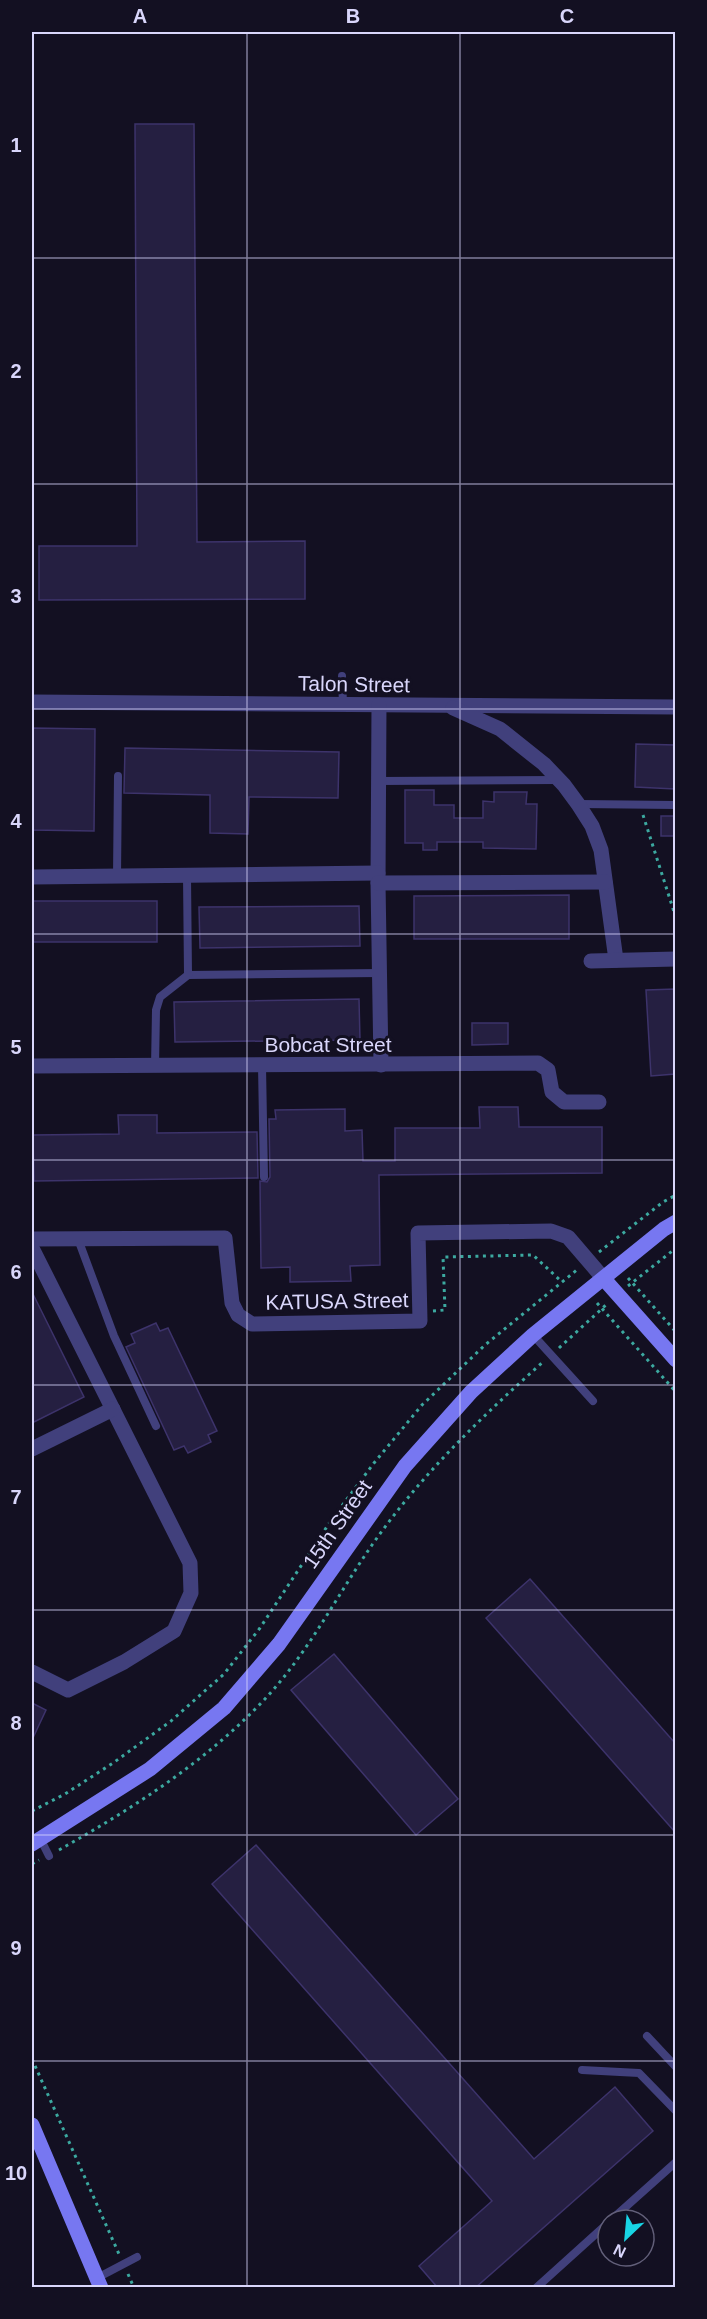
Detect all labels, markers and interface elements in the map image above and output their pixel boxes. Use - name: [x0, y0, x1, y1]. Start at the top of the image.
- text: A: [133, 5, 147, 27]
- text: B: [346, 5, 360, 27]
- text: C: [560, 5, 574, 27]
- text: 1: [10, 134, 22, 156]
- text: 2: [10, 360, 22, 382]
- text: 3: [10, 585, 22, 607]
- street label: Talon Street: [298, 672, 410, 696]
- text: 4: [10, 810, 22, 832]
- street label: Bobcat Street: [264, 1033, 392, 1056]
- text: 5: [10, 1036, 22, 1058]
- text: 6: [10, 1261, 22, 1283]
- street label: KATUSA Street: [265, 1288, 409, 1314]
- street label: 15th Street: [298, 1475, 376, 1573]
- text: 7: [10, 1486, 22, 1508]
- text: 8: [10, 1712, 22, 1734]
- text: 9: [10, 1937, 22, 1959]
- text: 10: [5, 2162, 27, 2184]
- north arrow: [596, 2208, 656, 2268]
- text: N: [611, 2241, 629, 2261]

